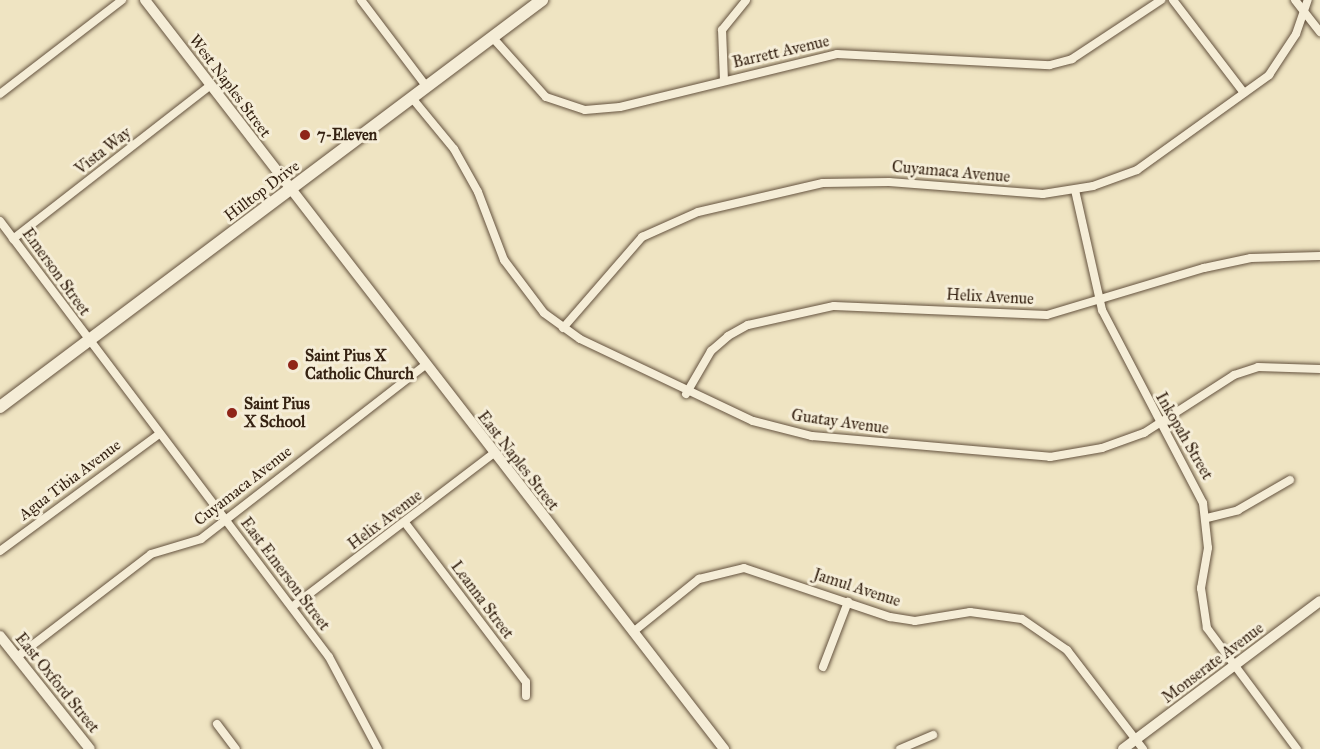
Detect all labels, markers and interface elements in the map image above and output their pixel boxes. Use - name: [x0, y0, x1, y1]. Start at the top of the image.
- street label: West Naples Street: [185, 31, 275, 141]
- street label: Barrett Avenue: [731, 32, 831, 72]
- street label: Vista Way: [71, 123, 135, 179]
- place label: 7-Eleven: [317, 125, 377, 145]
- marker: 7-Eleven: [298, 128, 312, 142]
- street label: Hilltop Drive: [221, 157, 303, 225]
- street label: Cuyamaca Avenue: [891, 157, 1011, 187]
- street label: Emerson Street: [18, 225, 94, 319]
- street label: Helix Avenue: [946, 285, 1034, 309]
- place label: Saint Pius X Catholic Church: [305, 346, 414, 384]
- marker: Saint Pius X Catholic Church: [286, 358, 300, 372]
- street label: Inkopah Street: [1151, 389, 1217, 483]
- place label: Saint Pius X School: [244, 394, 310, 432]
- marker: Saint Pius X School: [225, 406, 239, 420]
- street label: Guatay Avenue: [790, 406, 890, 438]
- street label: East Naples Street: [473, 407, 563, 515]
- street label: Agua Tibia Avenue: [15, 435, 125, 525]
- street label: Cuyamaca Avenue: [190, 442, 296, 530]
- street label: Helix Avenue: [344, 486, 426, 554]
- street label: East Emerson Street: [236, 514, 334, 634]
- street label: Leanna Street: [446, 557, 518, 643]
- street label: Jamul Avenue: [811, 565, 903, 611]
- street label: Monserate Avenue: [1158, 619, 1268, 707]
- street label: East Oxford Street: [11, 629, 103, 737]

